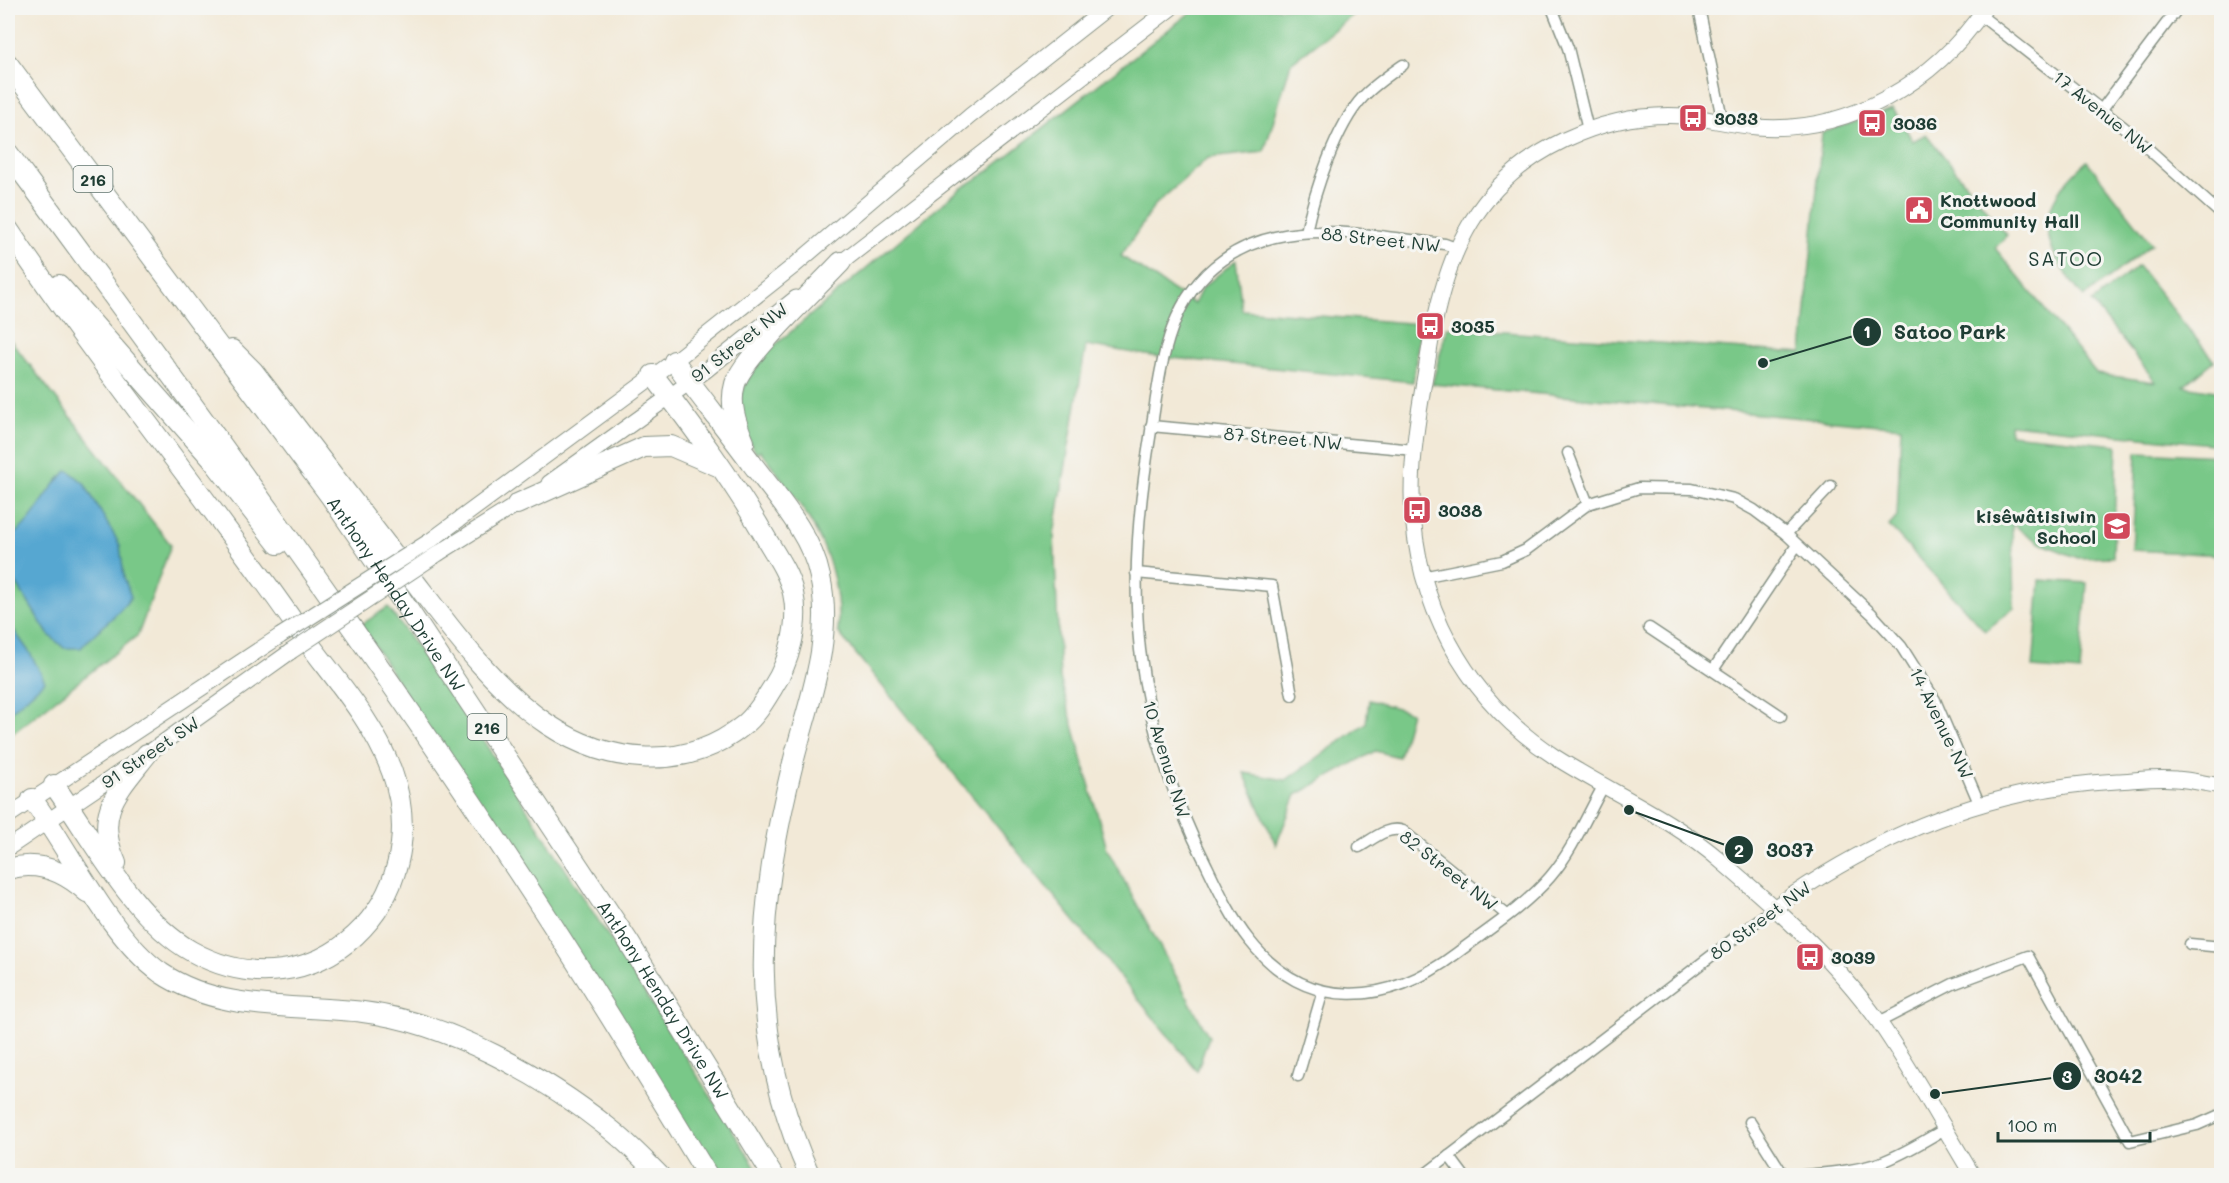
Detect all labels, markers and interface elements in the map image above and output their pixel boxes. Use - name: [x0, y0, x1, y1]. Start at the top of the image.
- street label: 17 Avenue NW: [2048, 65, 2158, 159]
- bus stop icon: 3033: [1677, 102, 1709, 134]
- place label: 3033: [1714, 106, 1758, 130]
- bus stop icon: 3036: [1856, 107, 1888, 139]
- place label: 3036: [1893, 111, 1937, 135]
- road number: 216: [74, 166, 112, 192]
- place label: Knottwood Community Hall: [1940, 188, 2079, 233]
- public building icon: Knottwood Community Hall: [1903, 194, 1935, 226]
- street label: 88 Street NW: [1320, 221, 1442, 257]
- district label: SATOO: [2028, 245, 2104, 271]
- street label: 91 Street NW: [686, 297, 792, 387]
- bus stop icon: 3035: [1414, 310, 1446, 342]
- callout: Satoo Park: [1852, 313, 2018, 351]
- place label: 3035: [1451, 314, 1495, 338]
- text: Satoo Park: [1894, 318, 2006, 344]
- text: 1: [1863, 319, 1871, 343]
- street label: 87 Street NW: [1223, 421, 1343, 455]
- street label: Anthony Henday Drive NW: [322, 491, 471, 696]
- bus stop icon: 3038: [1401, 494, 1433, 526]
- place label: 3038: [1438, 498, 1482, 522]
- place label: kisêwâtisiwin School: [1976, 504, 2096, 549]
- school or university icon: kisêwâtisiwin School: [2101, 510, 2133, 542]
- street label: 14 Avenue NW: [1905, 663, 1979, 783]
- street label: 10 Avenue NW: [1138, 697, 1196, 821]
- street label: 91 Street SW: [96, 710, 204, 794]
- road number: 216: [468, 714, 506, 740]
- street label: 82 Street NW: [1395, 824, 1503, 916]
- callout: 3037: [1724, 831, 1826, 869]
- text: 3037: [1766, 836, 1814, 862]
- text: 2: [1734, 838, 1744, 862]
- street label: 80 Street NW: [1704, 875, 1816, 965]
- street label: Anthony Henday Drive NW: [592, 895, 735, 1104]
- bus stop icon: 3039: [1794, 941, 1826, 973]
- place label: 3039: [1831, 945, 1875, 969]
- callout: 3042: [2052, 1057, 2154, 1095]
- text: 3042: [2094, 1062, 2142, 1088]
- text: 3: [2062, 1064, 2073, 1088]
- scale bar: [1998, 1105, 2150, 1143]
- text: 100 m: [2007, 1113, 2057, 1137]

